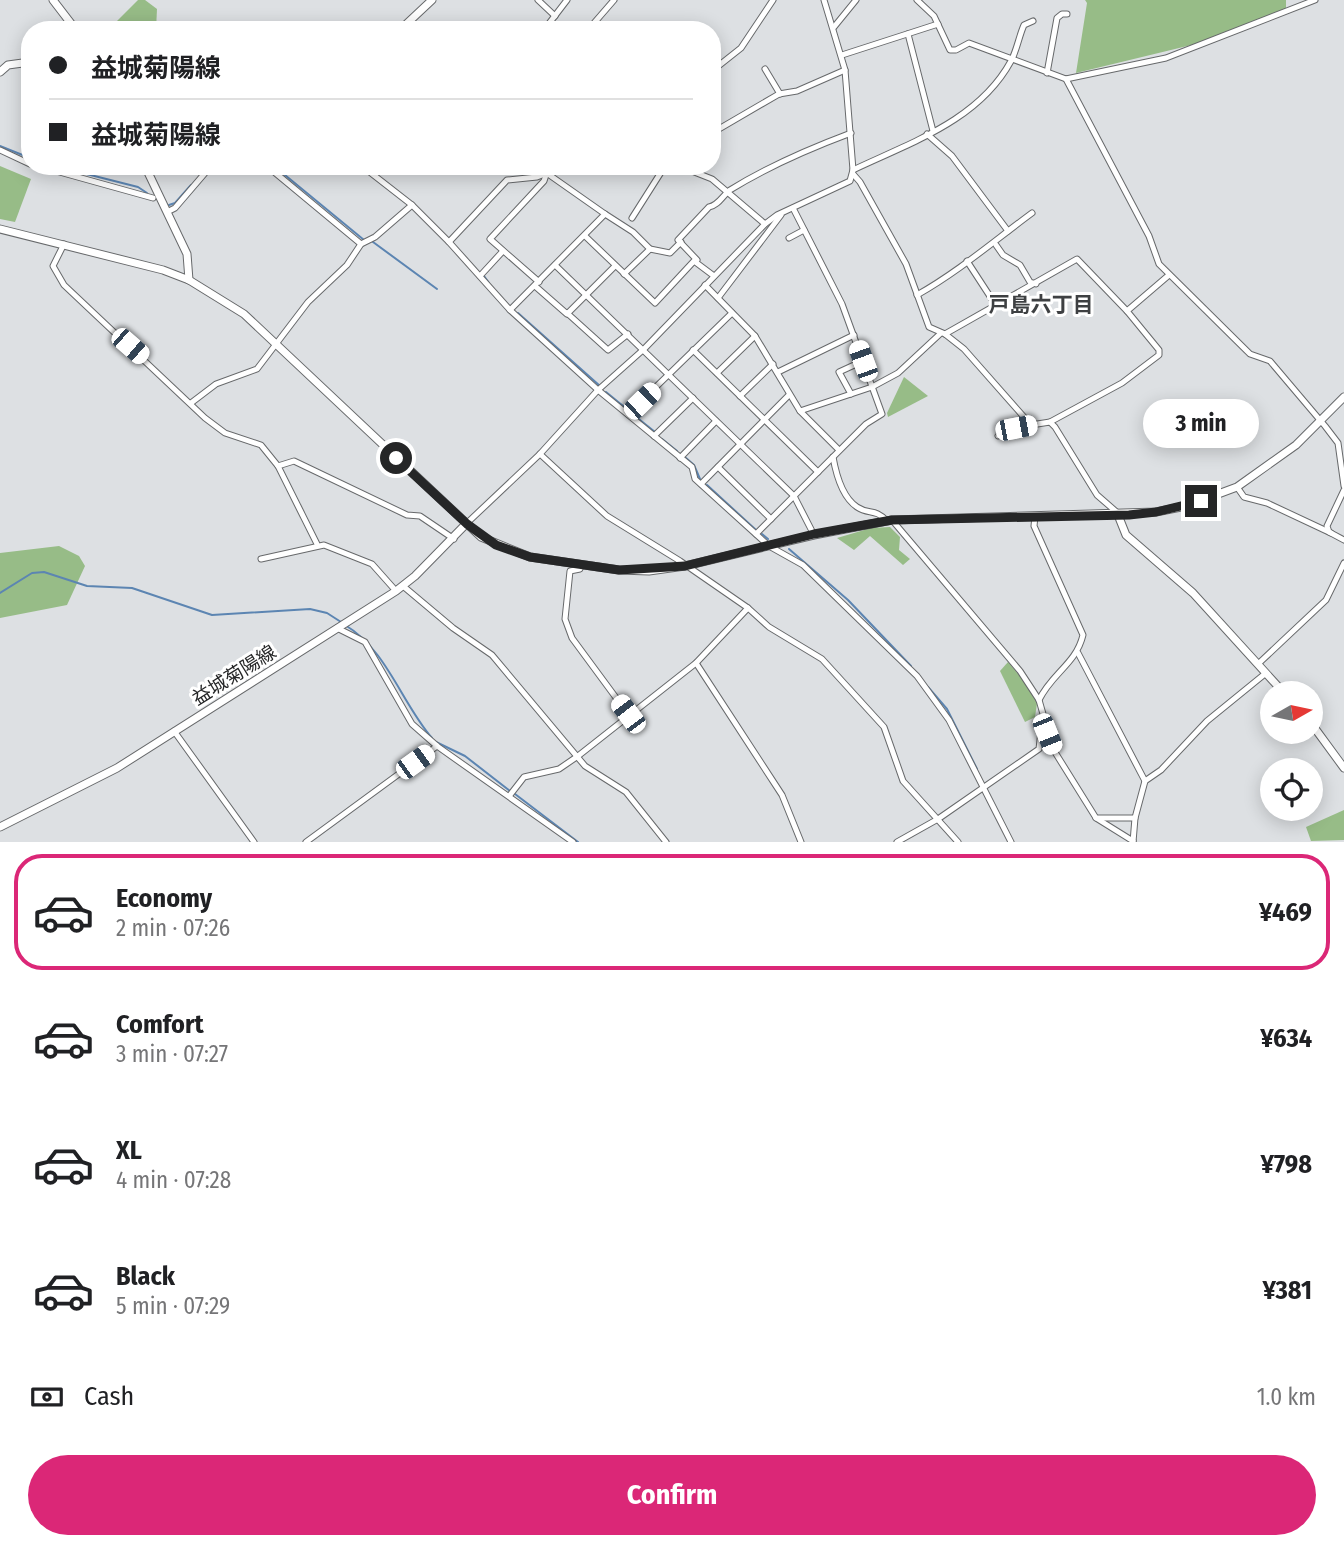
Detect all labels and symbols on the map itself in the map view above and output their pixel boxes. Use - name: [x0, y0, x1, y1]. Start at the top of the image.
- district label: 戸島六丁目: [989, 292, 1094, 318]
- car: [108, 324, 153, 368]
- car: [846, 338, 881, 384]
- car: [620, 379, 665, 423]
- callout: 3 min: [1143, 400, 1259, 448]
- car: [994, 414, 1039, 442]
- route start: [380, 442, 412, 474]
- route end: [1185, 485, 1217, 517]
- street label: 益城菊陽線: [188, 640, 280, 710]
- north arrow: [1260, 681, 1323, 744]
- car: [607, 691, 650, 737]
- car: [1030, 711, 1065, 757]
- car: [392, 741, 439, 783]

